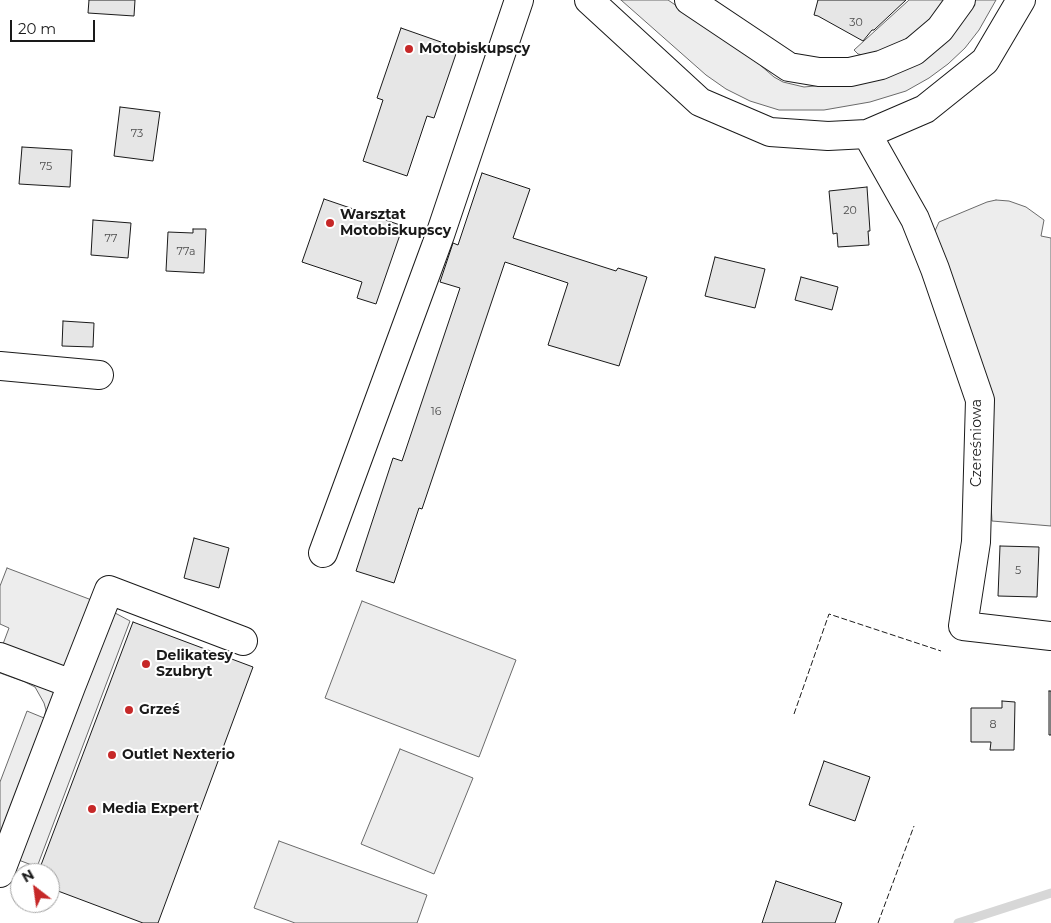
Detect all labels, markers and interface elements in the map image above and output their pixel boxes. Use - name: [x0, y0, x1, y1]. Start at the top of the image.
- scale bar: [12, 10, 98, 42]
- house number: 30: [849, 16, 863, 30]
- text: 20 m: [18, 19, 56, 38]
- place label: Motobiskupscy: [419, 41, 530, 57]
- marker: Motobiskupscy: [403, 43, 415, 55]
- house number: 73: [131, 127, 143, 141]
- house number: 75: [40, 160, 52, 174]
- house number: 20: [843, 204, 857, 218]
- place label: Warsztat Motobiskupscy: [340, 207, 451, 240]
- marker: Warsztat Motobiskupscy: [324, 217, 336, 229]
- house number: 77: [105, 232, 117, 246]
- house number: 77a: [176, 245, 196, 259]
- street label: Czereśniowa: [969, 399, 985, 487]
- house number: 16: [431, 405, 441, 419]
- house number: 5: [1015, 564, 1021, 578]
- place label: Delikatesy Szubryt: [156, 648, 233, 680]
- marker: Delikatesy Szubryt: [140, 658, 152, 670]
- place label: Grześ: [139, 702, 180, 718]
- marker: Grześ: [123, 704, 135, 716]
- house number: 8: [989, 718, 997, 732]
- place label: Outlet Nexterio: [122, 747, 235, 763]
- marker: Outlet Nexterio: [106, 749, 118, 761]
- place label: Media Expert: [102, 801, 199, 817]
- marker: Media Expert: [86, 803, 98, 815]
- north arrow: [10, 863, 60, 913]
- text: N: [19, 865, 37, 886]

